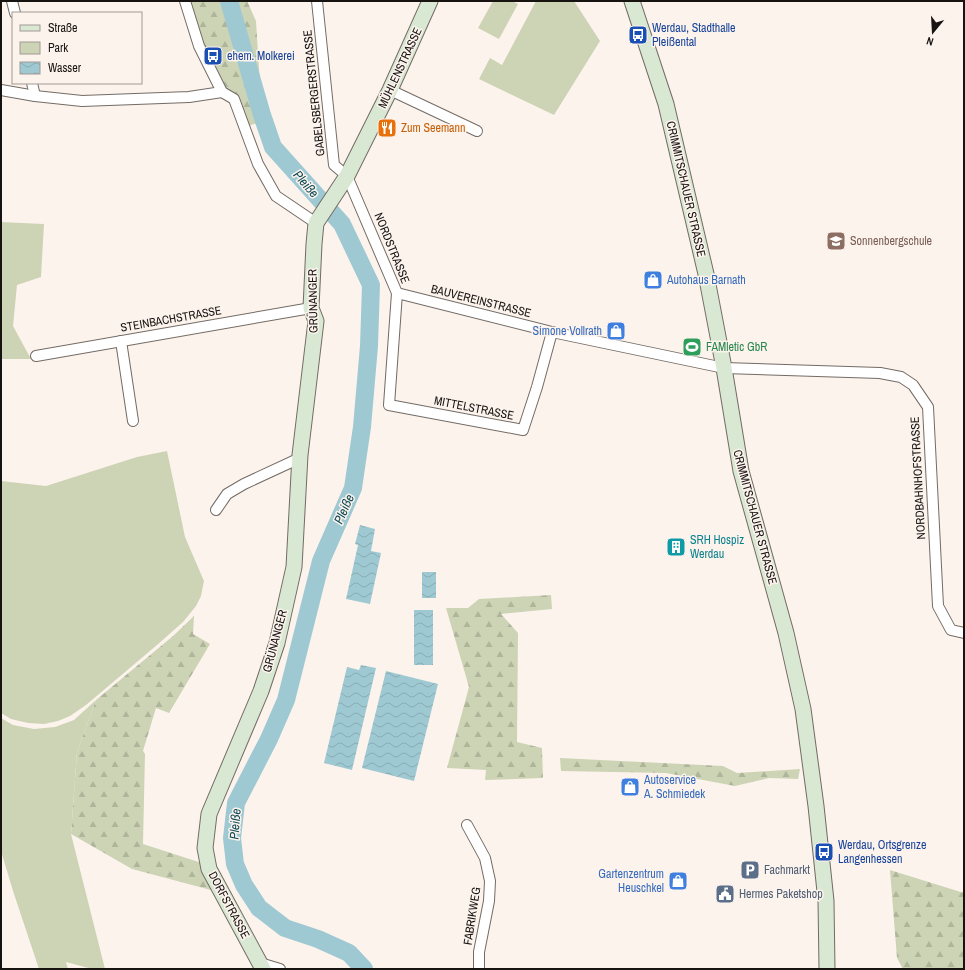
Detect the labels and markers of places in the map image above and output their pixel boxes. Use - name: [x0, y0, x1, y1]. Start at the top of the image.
- place label: Werdau, Stadthalle Pleißental: [652, 20, 736, 50]
- bus stop icon: Werdau, Stadthalle Pleißental: [627, 24, 649, 46]
- bus stop icon: ehem. Molkerei: [202, 45, 224, 67]
- place label: ehem. Molkerei: [227, 48, 295, 64]
- restaurant icon: Zum Seemann: [376, 117, 398, 139]
- place label: Zum Seemann: [401, 120, 466, 136]
- school or university icon: Sonnenbergschule: [825, 230, 847, 252]
- place label: Sonnenbergschule: [850, 233, 932, 249]
- shop icon: Autohaus Barnath: [642, 269, 664, 291]
- place label: Autohaus Barnath: [666, 272, 746, 288]
- shop icon: Simone Vollrath: [605, 320, 627, 342]
- place label: Simone Vollrath: [533, 323, 602, 339]
- sports icon: FAMletic GbR: [681, 336, 703, 358]
- place label: FAMletic GbR: [706, 339, 767, 355]
- place label: SRH Hospiz Werdau: [690, 532, 744, 562]
- building icon: SRH Hospiz Werdau: [665, 536, 687, 558]
- place label: Autoservice A. Schmiedek: [643, 772, 705, 802]
- shop icon: Autoservice A. Schmiedek: [619, 776, 641, 798]
- place label: Werdau, Ortsgrenze Langenhessen: [838, 837, 926, 867]
- bus stop icon: Werdau, Ortsgrenze Langenhessen: [813, 841, 835, 863]
- parking icon: Fachmarkt: [739, 859, 761, 881]
- place label: Fachmarkt: [764, 862, 810, 878]
- place label: Gartenzentrum Heuschkel: [598, 866, 664, 896]
- shop icon: Gartenzentrum Heuschkel: [667, 870, 689, 892]
- public building icon: Hermes Paketshop: [714, 883, 736, 905]
- place label: Hermes Paketshop: [739, 886, 823, 902]

